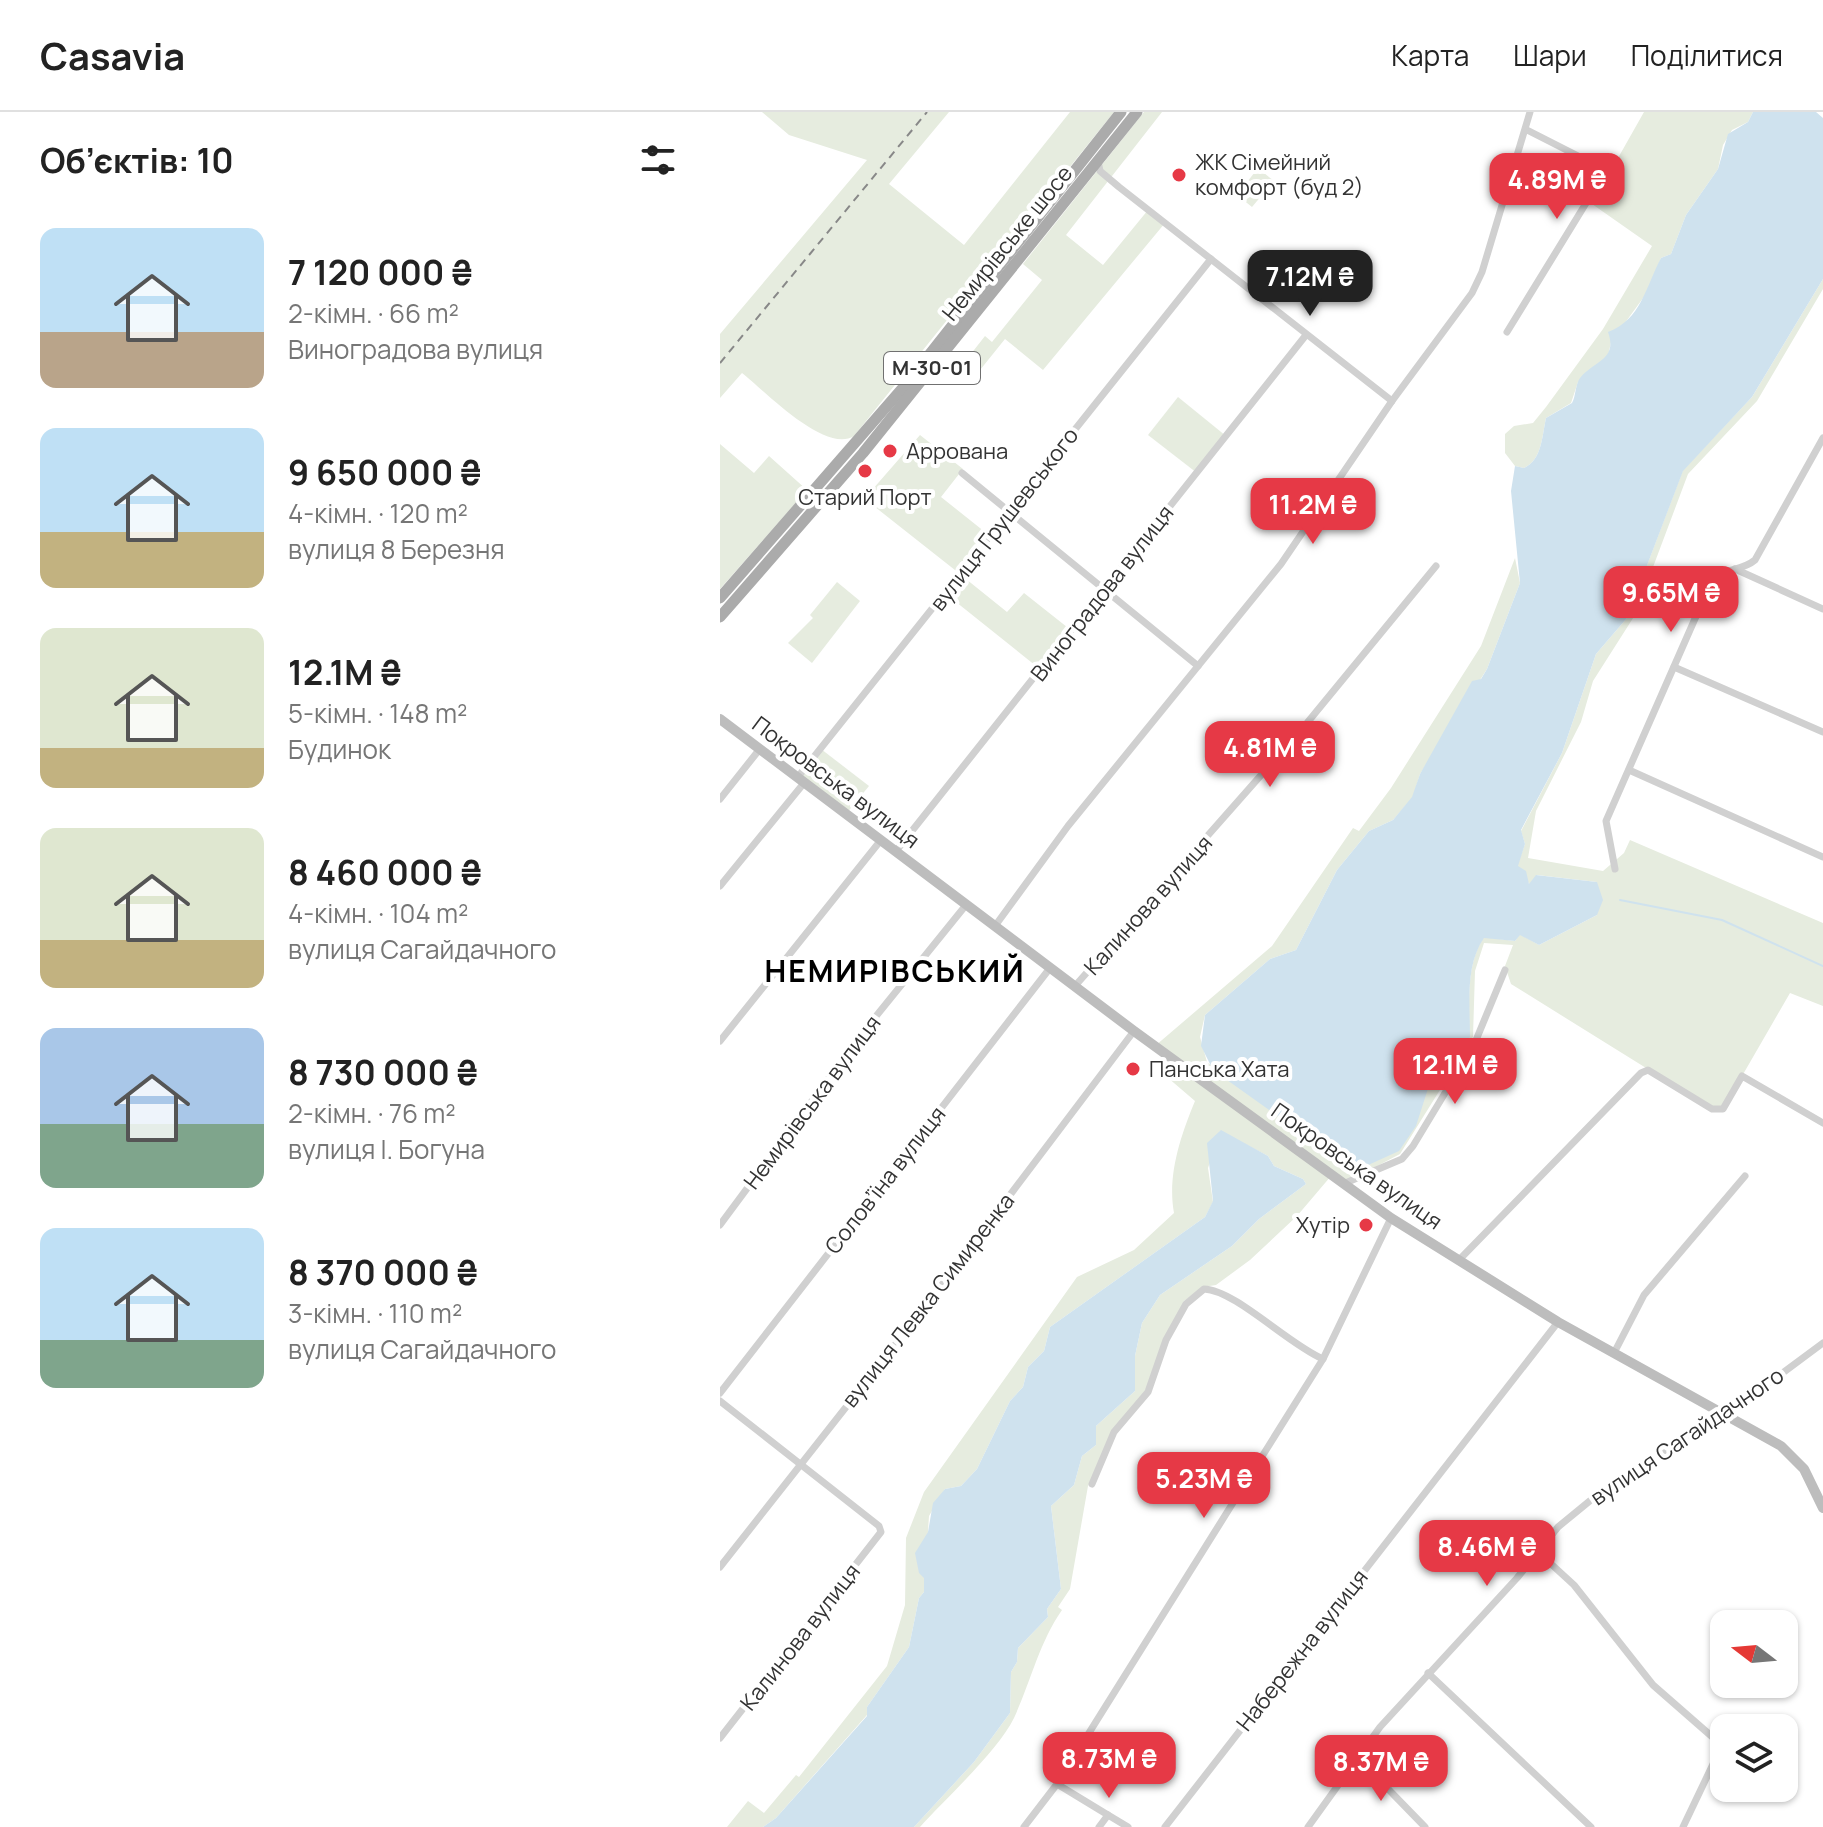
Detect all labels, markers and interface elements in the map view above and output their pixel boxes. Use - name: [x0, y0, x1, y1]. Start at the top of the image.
- text: Casavia: [40, 29, 185, 81]
- text: Карта: [1391, 36, 1469, 74]
- text: Шари: [1513, 36, 1587, 74]
- text: Поділитися: [1631, 36, 1783, 74]
- text: Об’єктів: 10: [40, 137, 234, 183]
- icon: filters: [636, 138, 680, 182]
- place label: ЖК Сімейний комфорт (буд 2): [1195, 147, 1364, 202]
- pin: 4.89M ₴: [1483, 153, 1631, 221]
- street label: Немирівське шосе: [935, 159, 1079, 327]
- text: 4.89M ₴: [1508, 161, 1607, 197]
- marker: ЖК Сімейний комфорт (буд 2): [1170, 166, 1188, 184]
- text: 7 120 000 ₴: [288, 249, 472, 295]
- pin: 7.12M ₴: [1236, 250, 1384, 318]
- text: 7.12M ₴: [1266, 258, 1354, 294]
- icon: home: [104, 260, 200, 356]
- text: 2-кімн. · 66 m²: [288, 295, 459, 331]
- text: Виноградова вулиця: [288, 331, 543, 367]
- road number: М-30-01: [884, 352, 980, 384]
- street label: вулиця Грушевського: [923, 421, 1085, 617]
- place label: Аррована: [906, 436, 1008, 466]
- marker: Аррована: [881, 442, 899, 460]
- text: 9 650 000 ₴: [288, 449, 481, 495]
- icon: home: [104, 460, 200, 556]
- marker: Старий Порт: [856, 462, 874, 480]
- pin: 11.2M ₴: [1239, 478, 1387, 546]
- place label: Старий Порт: [798, 482, 932, 512]
- text: 11.2M ₴: [1269, 486, 1357, 522]
- text: 4-кімн. · 120 m²: [288, 495, 468, 531]
- street label: Виноградова вулиця: [1024, 499, 1180, 687]
- text: вулиця 8 Березня: [288, 531, 505, 567]
- pin: 9.65M ₴: [1597, 566, 1745, 634]
- text: 9.65M ₴: [1621, 574, 1721, 610]
- text: 12.1M ₴: [288, 649, 401, 695]
- icon: home: [104, 660, 200, 756]
- text: 5-кімн. · 148 m²: [288, 695, 467, 731]
- street label: Покровська вулиця: [746, 709, 926, 855]
- pin: 4.81M ₴: [1196, 721, 1344, 789]
- text: 4.81M ₴: [1223, 729, 1317, 765]
- text: Будинок: [288, 731, 391, 767]
- street label: Калинова вулиця: [1077, 829, 1219, 981]
- text: 8 460 000 ₴: [288, 849, 482, 895]
- icon: home: [104, 860, 200, 956]
- text: 4-кімн. · 104 m²: [288, 895, 468, 931]
- text: вулиця Сагайдачного: [288, 931, 556, 967]
- district label: НЕМИРІВСЬКИЙ: [765, 950, 1025, 991]
- street label: Немирівська вулиця: [737, 1009, 887, 1195]
- pin: 12.1M ₴: [1381, 1038, 1529, 1106]
- text: 12.1M ₴: [1412, 1046, 1498, 1082]
- text: 8 730 000 ₴: [288, 1049, 478, 1095]
- place label: Панська Хата: [1149, 1054, 1289, 1084]
- icon: home: [104, 1060, 200, 1156]
- marker: Панська Хата: [1124, 1060, 1142, 1078]
- text: 2-кімн. · 76 m²: [288, 1095, 456, 1131]
- street label: Покровська вулиця: [1266, 1096, 1448, 1236]
- street label: Соловʼїна вулиця: [818, 1100, 952, 1260]
- text: вулиця І. Богуна: [288, 1131, 485, 1167]
- street label: вулиця Левка Симиренка: [835, 1187, 1021, 1413]
- place label: Хутір: [1296, 1210, 1350, 1240]
- marker: Хутір: [1357, 1216, 1375, 1234]
- text: 8 370 000 ₴: [288, 1249, 478, 1295]
- icon: home: [104, 1260, 200, 1356]
- text: 3-кімн. · 110 m²: [288, 1295, 462, 1331]
- text: вулиця Сагайдачного: [288, 1331, 556, 1367]
- street label: вулиця Сагайдачного: [1584, 1360, 1790, 1512]
- pin: 5.23M ₴: [1130, 1452, 1278, 1520]
- text: 5.23M ₴: [1155, 1460, 1253, 1496]
- pin: 8.46M ₴: [1413, 1520, 1561, 1588]
- text: 8.46M ₴: [1437, 1528, 1537, 1564]
- street label: Калинова вулиця: [733, 1557, 867, 1717]
- street label: Набережна вулиця: [1229, 1563, 1375, 1737]
- north arrow: [1710, 1610, 1798, 1698]
- map controls: [1710, 1610, 1798, 1802]
- button: layers: [1710, 1714, 1798, 1802]
- pin: 8.73M ₴: [1035, 1732, 1183, 1800]
- pin: 8.37M ₴: [1307, 1735, 1455, 1803]
- text: 8.73M ₴: [1061, 1740, 1157, 1776]
- text: 8.37M ₴: [1333, 1743, 1429, 1779]

